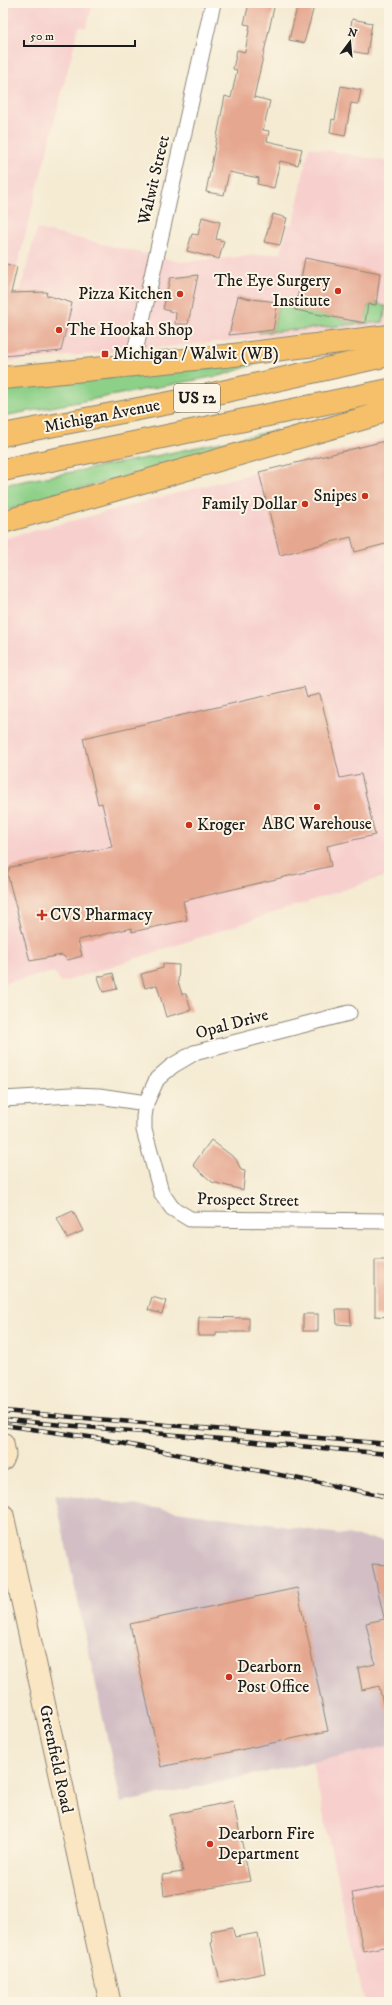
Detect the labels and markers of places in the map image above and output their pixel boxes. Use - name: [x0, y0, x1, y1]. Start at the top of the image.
- place label: The Eye Surgery Institute: [214, 270, 331, 312]
- place label: Pizza Kitchen: [78, 283, 172, 305]
- marker: The Eye Surgery Institute: [333, 286, 343, 296]
- marker: Pizza Kitchen: [175, 289, 185, 299]
- place label: The Hookah Shop: [67, 319, 193, 341]
- marker: The Hookah Shop: [54, 325, 64, 335]
- place label: Michigan / Walwit (WB): [113, 343, 279, 365]
- marker: Michigan / Walwit (WB): [100, 349, 110, 359]
- place label: Snipes: [314, 485, 357, 507]
- marker: Snipes: [360, 491, 370, 501]
- place label: Family Dollar: [201, 493, 298, 515]
- marker: Family Dollar: [300, 499, 310, 509]
- marker: ABC Warehouse: [312, 802, 322, 812]
- place label: ABC Warehouse: [262, 813, 372, 835]
- place label: Kroger: [197, 814, 246, 836]
- marker: Kroger: [184, 820, 194, 830]
- place label: CVS Pharmacy: [50, 904, 153, 926]
- marker: CVS Pharmacy: [37, 910, 47, 920]
- place label: Dearborn Post Office: [237, 1656, 309, 1698]
- marker: Dearborn Post Office: [224, 1672, 234, 1682]
- place label: Dearborn Fire Department: [218, 1823, 314, 1865]
- marker: Dearborn Fire Department: [205, 1839, 215, 1849]

